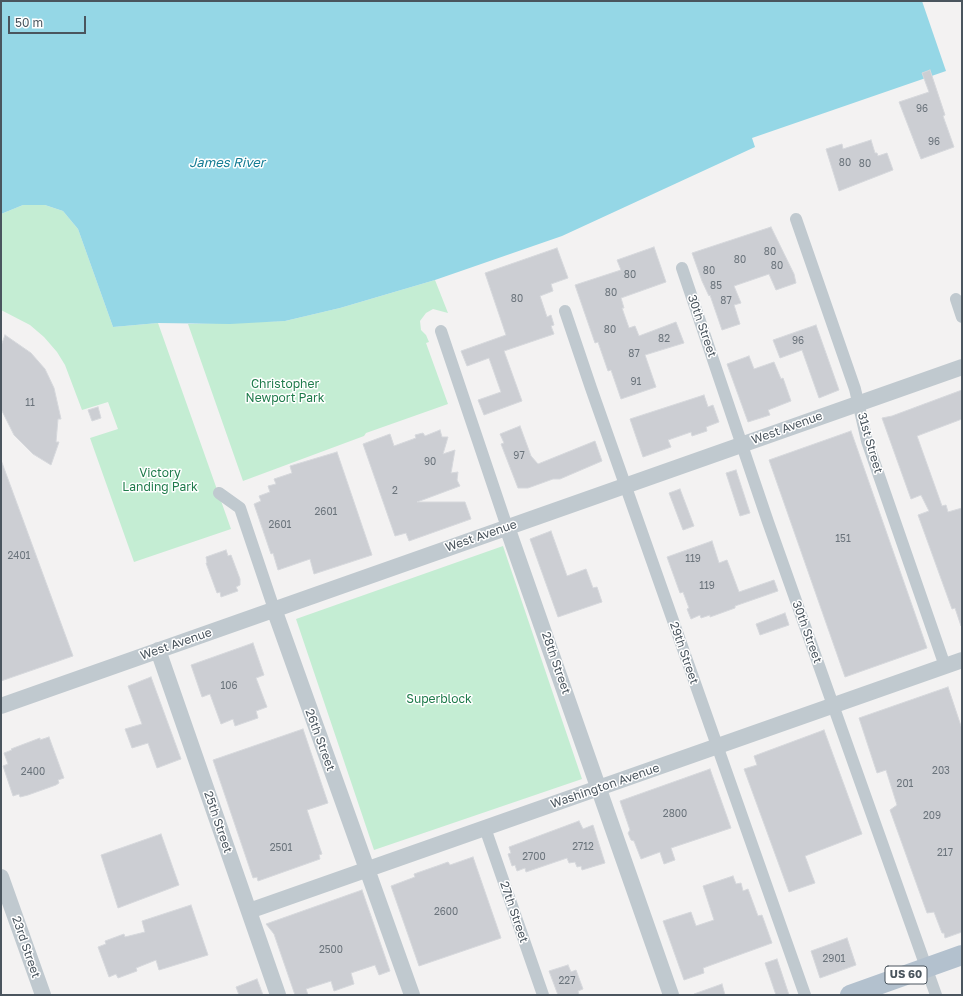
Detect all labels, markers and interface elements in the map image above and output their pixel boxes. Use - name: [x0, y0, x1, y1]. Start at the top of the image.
- scale bar: [10, 8, 88, 34]
- text: 50 m: [15, 15, 43, 30]
- house number: 96: [916, 103, 928, 115]
- house number: 96: [928, 136, 940, 148]
- water label: James River: [189, 155, 265, 171]
- house number: 80: [839, 157, 851, 169]
- house number: 80: [859, 158, 871, 170]
- house number: 80: [764, 246, 776, 258]
- house number: 80: [734, 254, 746, 266]
- house number: 80: [771, 260, 783, 272]
- house number: 80: [703, 265, 715, 277]
- house number: 80: [624, 269, 636, 281]
- house number: 85: [710, 280, 722, 292]
- house number: 80: [605, 287, 617, 299]
- house number: 80: [511, 293, 523, 305]
- street label: 30th Street: [685, 293, 719, 359]
- house number: 87: [720, 295, 732, 307]
- house number: 80: [604, 324, 616, 336]
- house number: 82: [658, 333, 670, 345]
- house number: 96: [792, 335, 804, 347]
- house number: 87: [628, 348, 640, 360]
- house number: 91: [631, 376, 641, 388]
- park label: Christopher Newport Park: [246, 377, 324, 405]
- house number: 11: [25, 397, 35, 409]
- street label: West Avenue: [750, 408, 824, 448]
- street label: 31st Street: [854, 411, 886, 475]
- house number: 97: [513, 450, 525, 462]
- house number: 90: [424, 456, 436, 468]
- park label: Victory Landing Park: [122, 466, 198, 494]
- house number: 2: [392, 485, 398, 497]
- house number: 2601: [315, 506, 337, 518]
- street label: West Avenue: [443, 517, 519, 555]
- house number: 2601: [269, 519, 291, 531]
- house number: 151: [835, 533, 851, 545]
- house number: 2401: [8, 550, 30, 562]
- house number: 119: [685, 553, 701, 565]
- house number: 119: [699, 580, 715, 592]
- street label: 30th Street: [789, 599, 825, 665]
- street label: 29th Street: [667, 620, 701, 686]
- street label: West Avenue: [138, 625, 214, 663]
- street label: 28th Street: [539, 630, 573, 696]
- house number: 106: [220, 680, 238, 692]
- park label: Superblock: [406, 692, 472, 706]
- street label: 26th Street: [302, 707, 338, 773]
- street label: Washington Avenue: [549, 761, 661, 811]
- house number: 203: [932, 765, 950, 777]
- house number: 2400: [21, 766, 45, 778]
- house number: 201: [897, 778, 913, 790]
- street label: 25th Street: [201, 789, 235, 855]
- house number: 2800: [663, 808, 687, 820]
- house number: 209: [923, 810, 941, 822]
- house number: 2712: [572, 841, 594, 853]
- house number: 2501: [270, 842, 292, 854]
- house number: 217: [937, 847, 953, 859]
- house number: 2700: [522, 851, 546, 863]
- street label: 27th Street: [497, 879, 531, 945]
- house number: 2600: [434, 906, 458, 918]
- street label: 23rd Street: [9, 914, 43, 980]
- house number: 2500: [319, 944, 343, 956]
- house number: 2901: [823, 953, 845, 965]
- road number: US 60: [885, 966, 927, 984]
- house number: 227: [559, 975, 575, 987]

